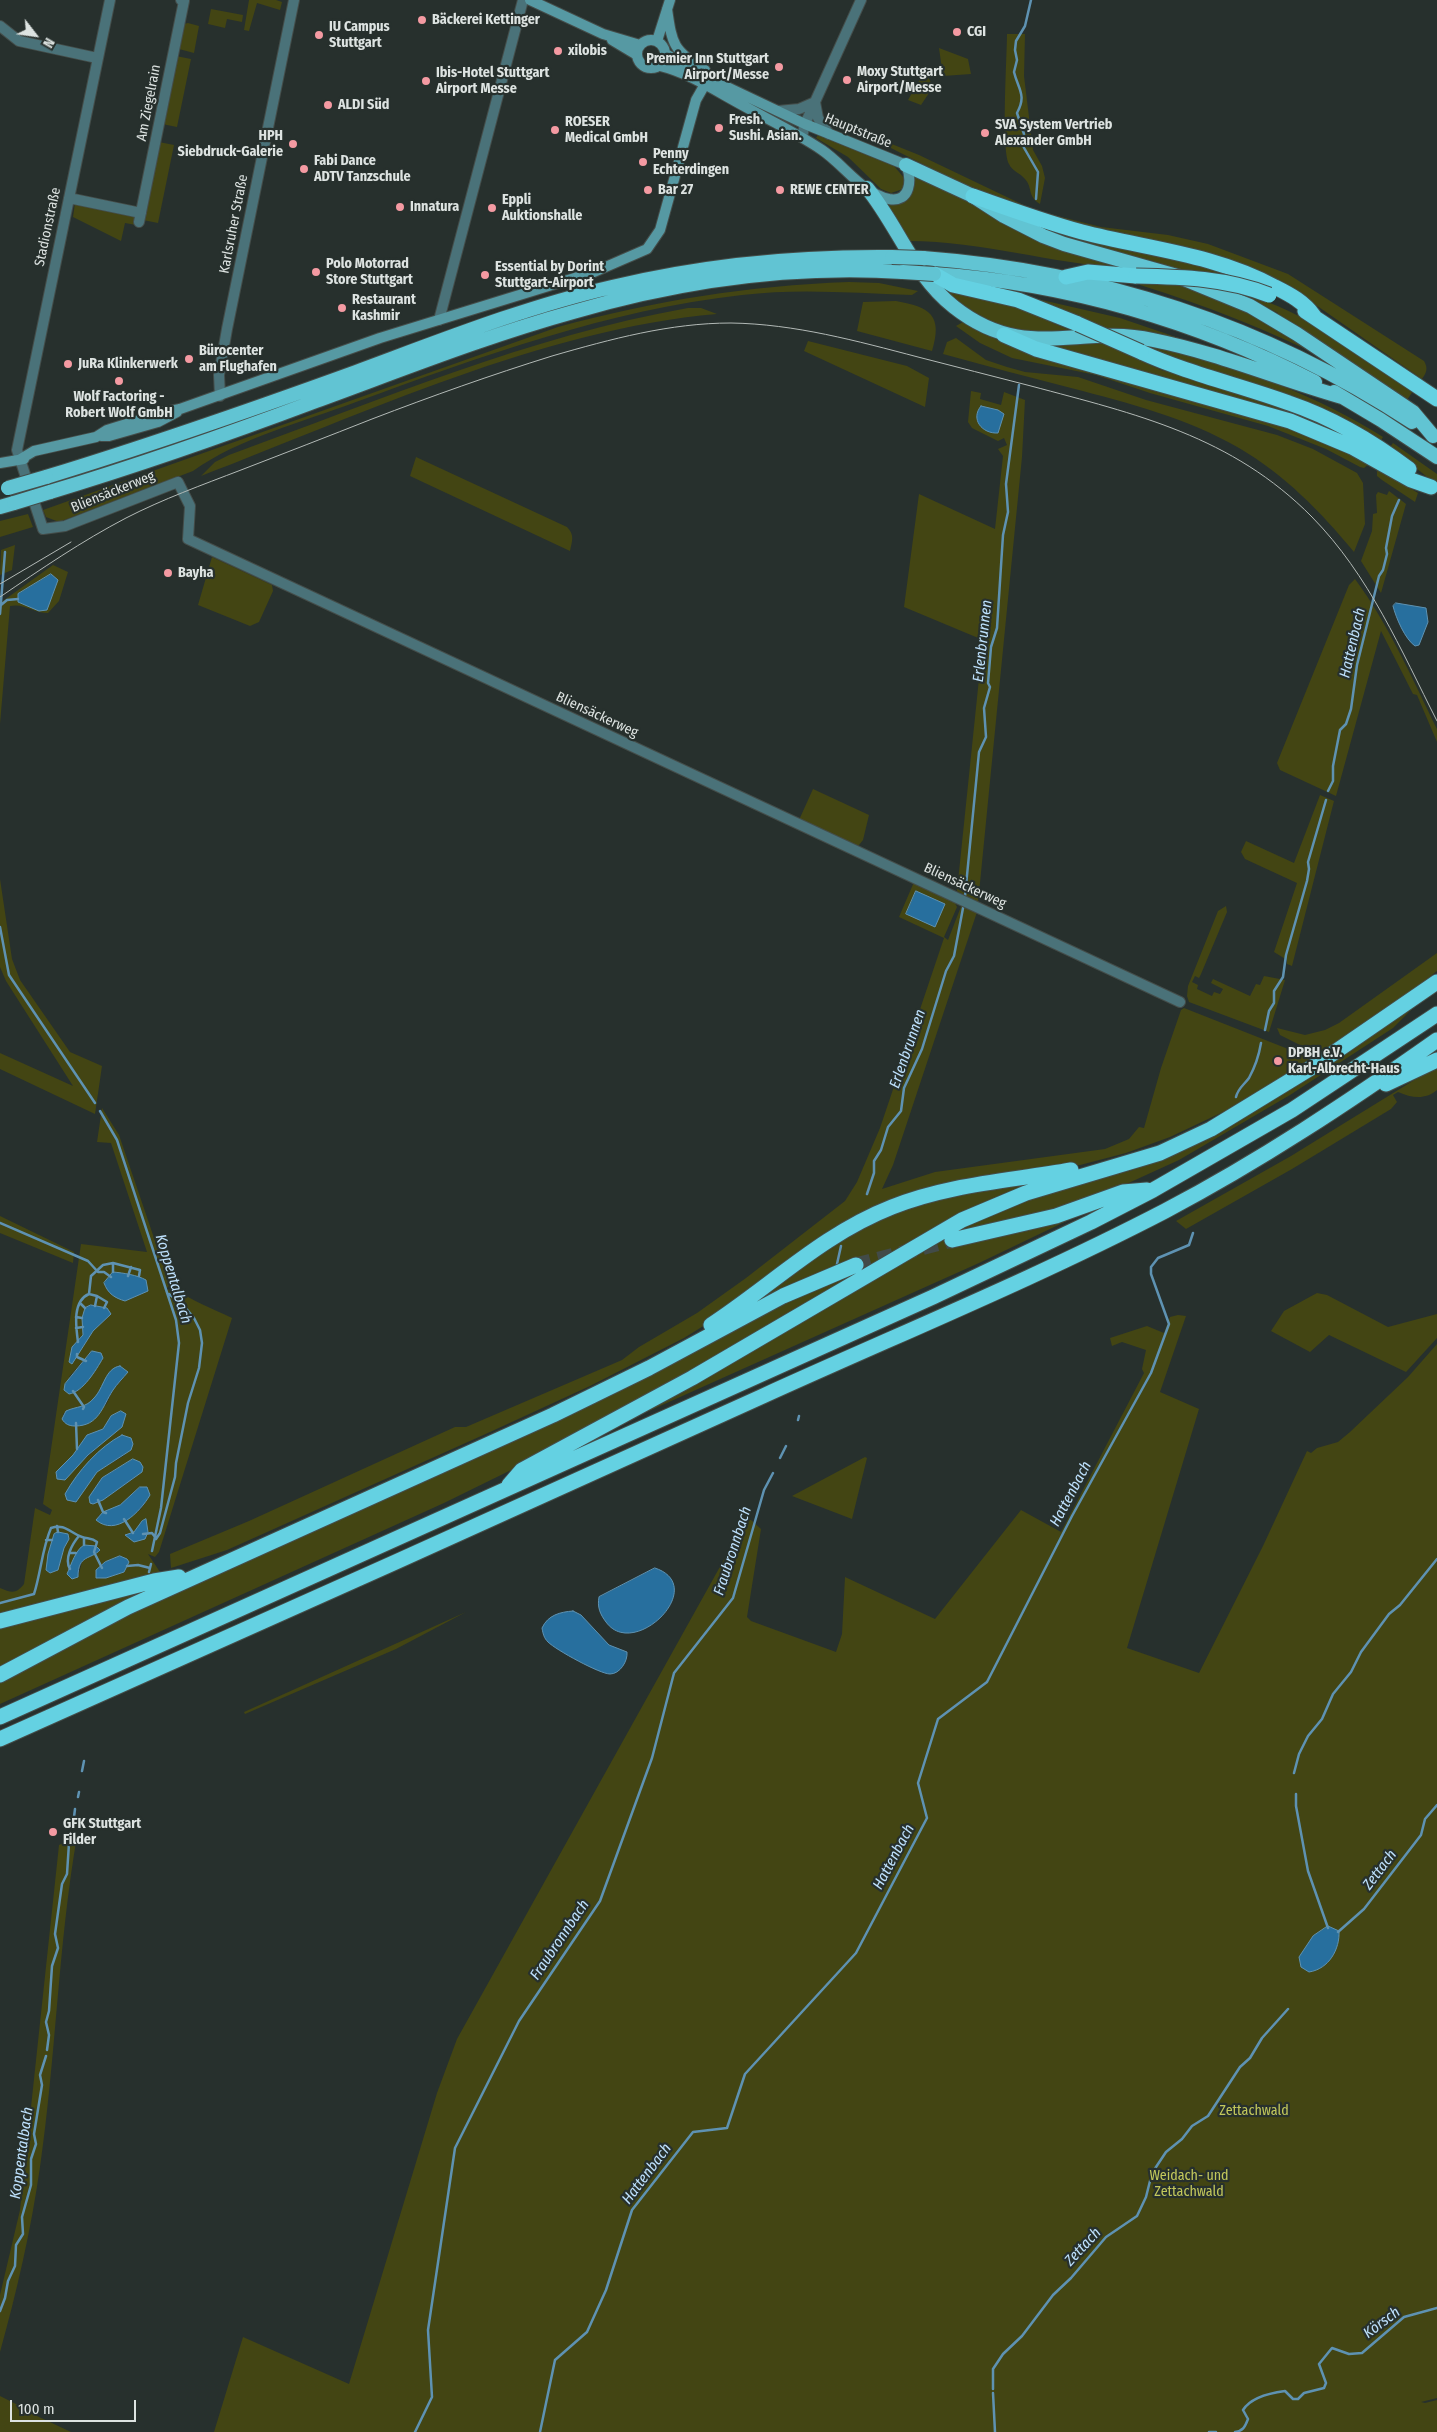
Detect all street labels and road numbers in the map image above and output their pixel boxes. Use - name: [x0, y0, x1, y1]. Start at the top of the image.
- street label: Am Ziegelrain: [133, 63, 165, 143]
- street label: Hauptstraße: [822, 110, 894, 152]
- street label: Karlsruher Straße: [216, 173, 252, 275]
- street label: Stadionstraße: [31, 186, 65, 268]
- street label: Bliensäckerweg: [69, 468, 157, 516]
- street label: Bliensäckerweg: [553, 689, 641, 741]
- street label: Bliensäckerweg: [921, 860, 1009, 912]

